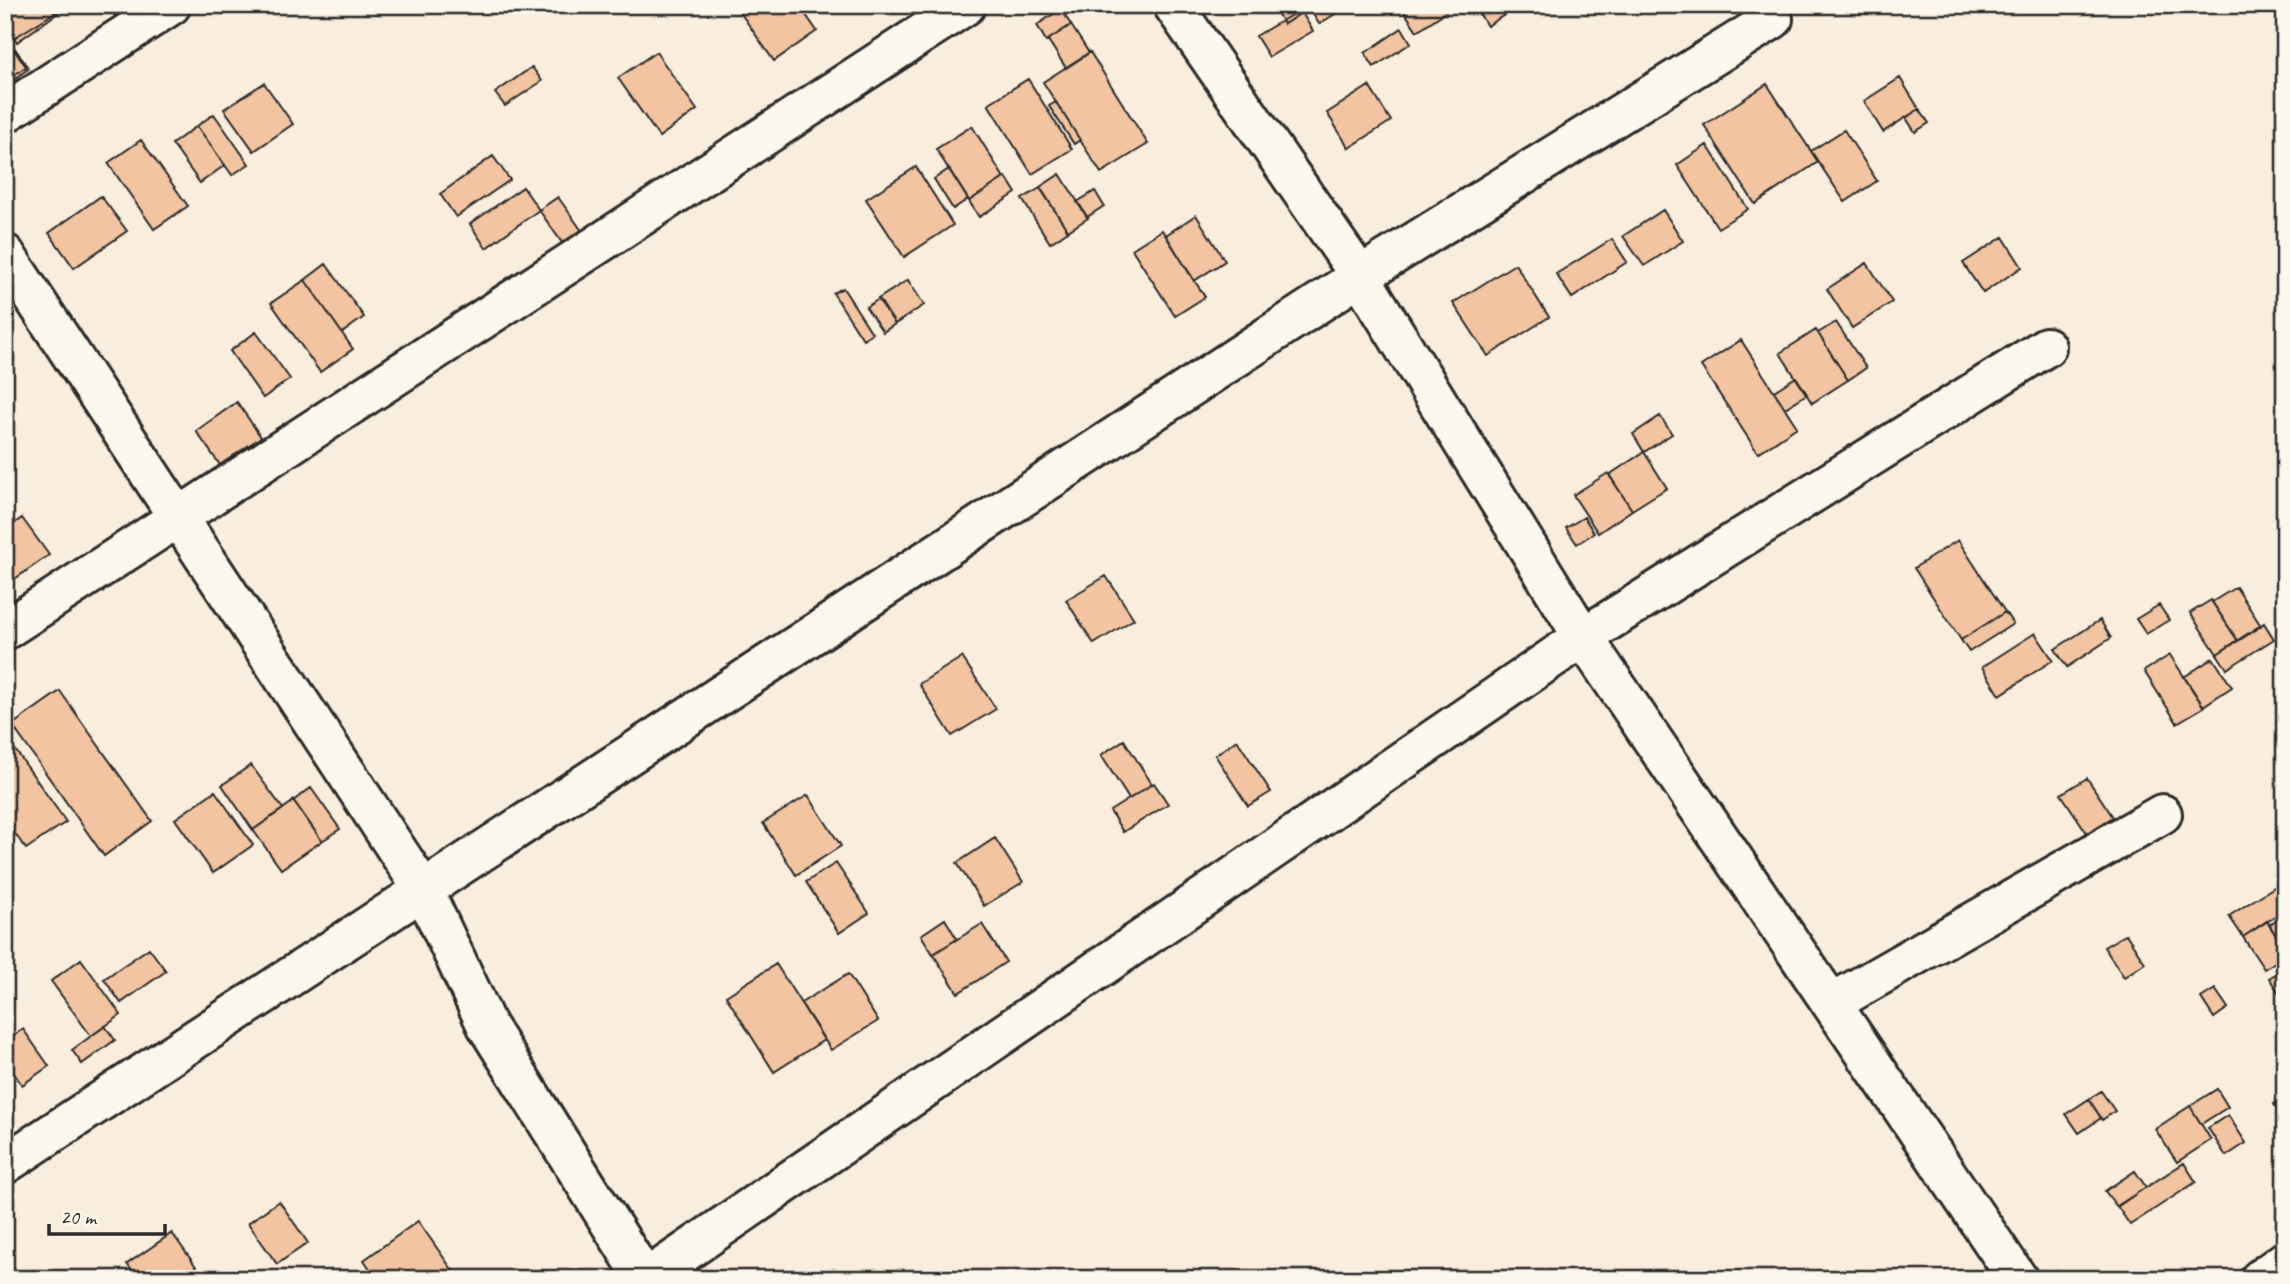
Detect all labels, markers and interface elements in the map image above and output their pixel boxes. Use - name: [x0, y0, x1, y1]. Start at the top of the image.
- scale bar: [49, 1193, 164, 1237]
- text: 20 m: [60, 1204, 98, 1230]

